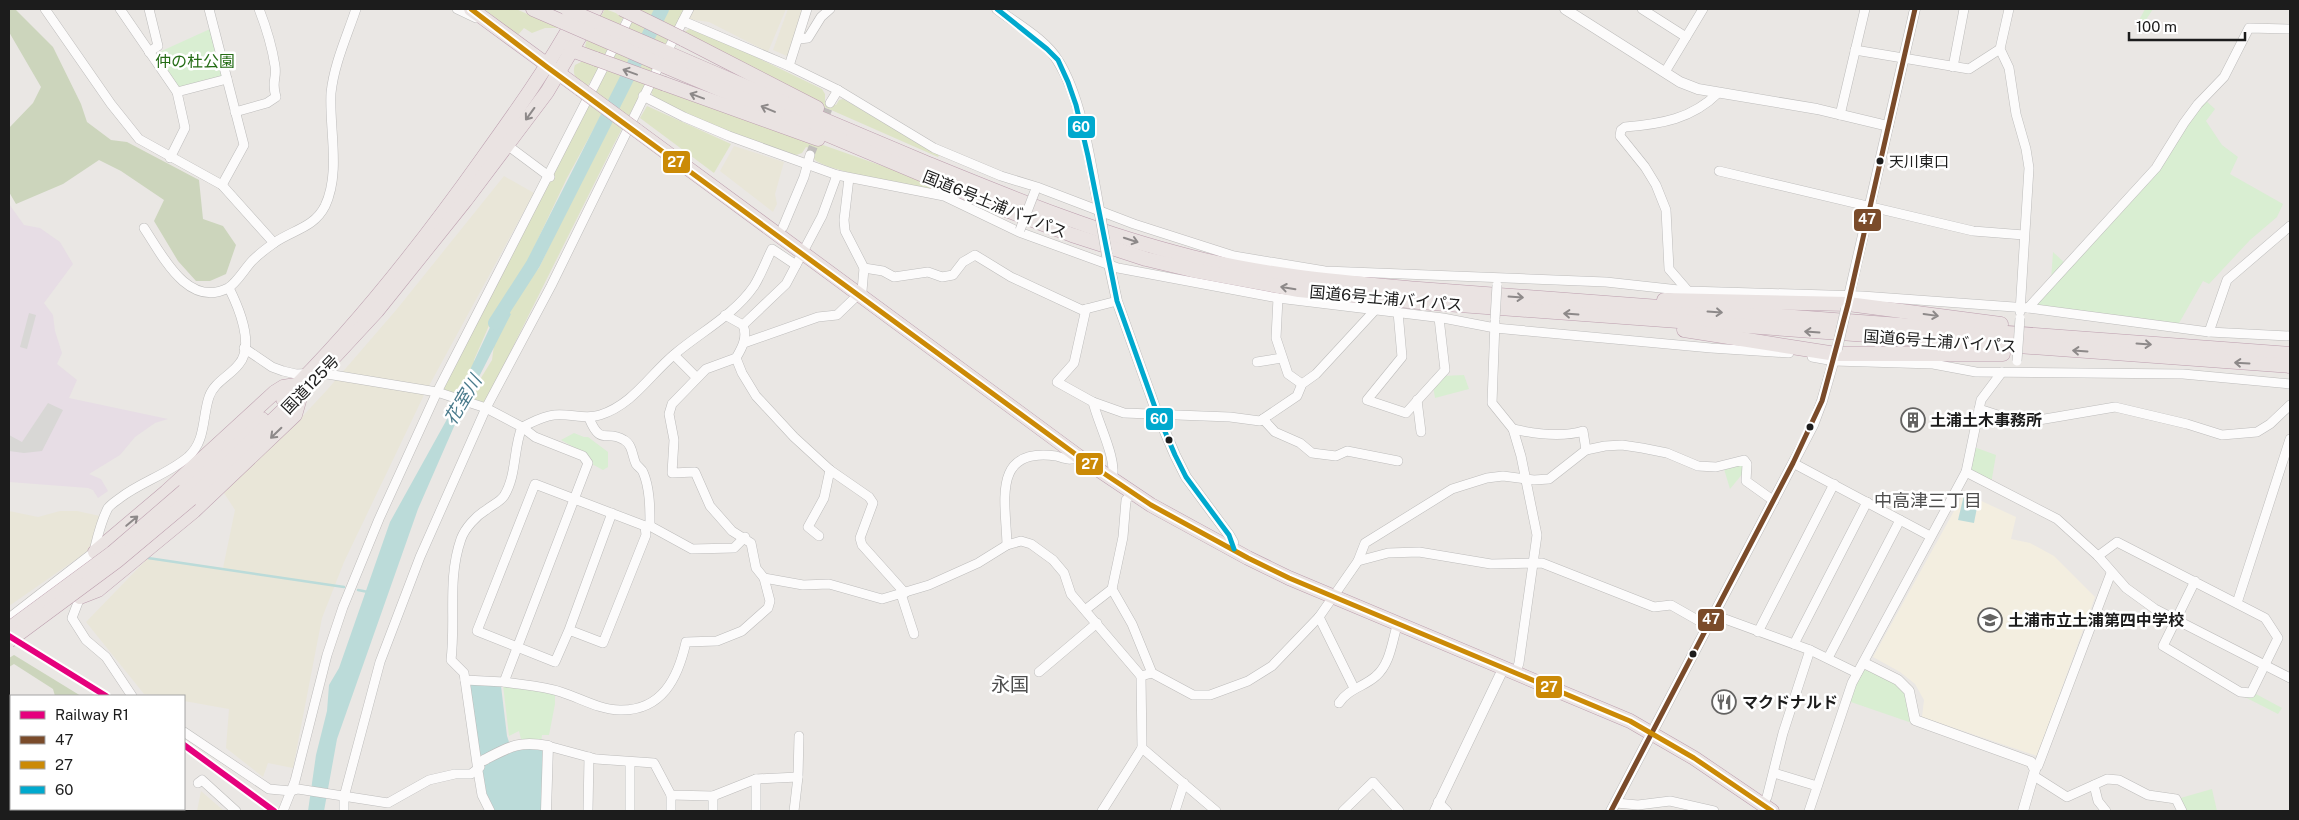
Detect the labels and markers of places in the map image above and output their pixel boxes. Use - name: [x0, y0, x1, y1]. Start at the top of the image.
- place label: 天川東口: [1889, 153, 1949, 170]
- marker: 天川東口: [1875, 156, 1885, 166]
- building icon: 土浦土木事務所: [1900, 407, 1926, 433]
- place label: 土浦土木事務所: [1930, 411, 2042, 430]
- unlabelled marker: [1805, 422, 1815, 432]
- unlabelled marker: [1164, 435, 1174, 445]
- school or university icon: 土浦市立土浦第四中学校: [1977, 607, 2003, 633]
- place label: 土浦市立土浦第四中学校: [2008, 611, 2184, 630]
- unlabelled marker: [1688, 649, 1698, 659]
- restaurant icon: マクドナルド: [1711, 689, 1737, 715]
- place label: マクドナルド: [1742, 693, 1838, 712]

